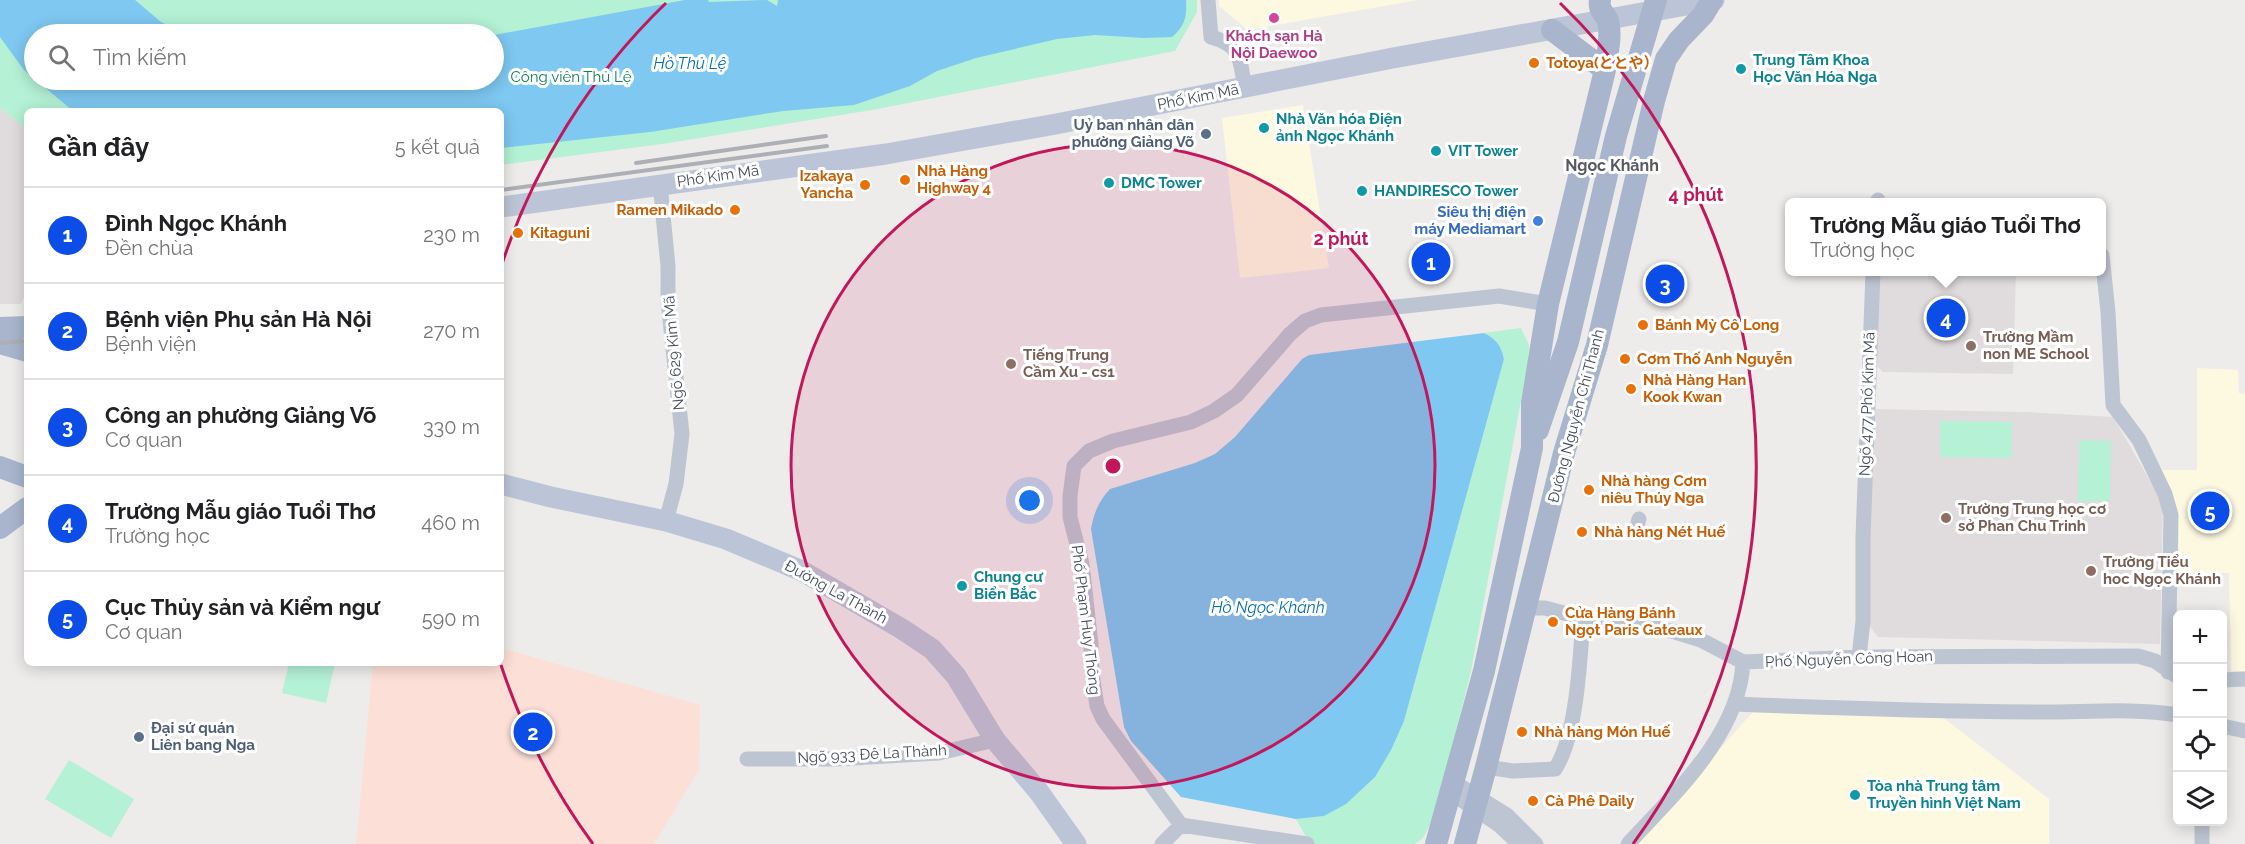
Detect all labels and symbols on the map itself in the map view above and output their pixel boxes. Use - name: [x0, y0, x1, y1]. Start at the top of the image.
- marker: Khách sạn Hà Nội Daewoo: [1267, 11, 1281, 25]
- place label: Khách sạn Hà Nội Daewoo: [1225, 27, 1323, 62]
- place label: Trung Tâm Khoa Học Văn Hóa Nga: [1753, 51, 1877, 86]
- water label: Hồ Thủ Lệ: [654, 54, 727, 73]
- place label: Totoya(ととや）: [1546, 54, 1659, 72]
- marker: Totoya(ととや）: [1527, 56, 1541, 70]
- marker: Trung Tâm Khoa Học Văn Hóa Nga: [1734, 62, 1748, 76]
- park label: Công viên Thủ Lệ: [510, 68, 632, 86]
- street label: Phố Kim Mã: [1156, 80, 1240, 114]
- place label: Nhà Văn hóa Điện ảnh Ngọc Khánh: [1276, 110, 1402, 145]
- place label: Uỷ ban nhân dân phường Giảng Võ: [1072, 116, 1194, 151]
- marker: Nhà Văn hóa Điện ảnh Ngọc Khánh: [1257, 121, 1271, 135]
- marker: Uỷ ban nhân dân phường Giảng Võ: [1199, 127, 1213, 141]
- place label: VIT Tower: [1448, 142, 1518, 160]
- marker: VIT Tower: [1429, 144, 1443, 158]
- district label: Ngọc Khánh: [1565, 156, 1659, 175]
- street label: Phố Kim Mã: [676, 161, 760, 191]
- place label: Nhà Hàng Highway 4: [917, 162, 992, 197]
- place label: Izakaya Yancha: [799, 167, 853, 202]
- marker: Nhà Hàng Highway 4: [898, 173, 912, 187]
- place label: DMC Tower: [1121, 174, 1202, 192]
- marker: DMC Tower: [1102, 176, 1116, 190]
- marker: Izakaya Yancha: [858, 178, 872, 192]
- place label: HANDIRESCO Tower: [1374, 182, 1518, 200]
- marker: HANDIRESCO Tower: [1355, 184, 1369, 198]
- text: 4 phút: [1669, 184, 1724, 205]
- place label: Ramen Mikado: [616, 201, 723, 219]
- marker: Ramen Mikado: [728, 203, 742, 217]
- place label: Siêu thị điện máy Mediamart: [1414, 203, 1526, 238]
- marker: Siêu thị điện máy Mediamart: [1531, 214, 1545, 228]
- place label: Kitaguni: [530, 224, 590, 242]
- marker: Kitaguni: [511, 226, 525, 240]
- text: 2 phút: [1314, 228, 1368, 249]
- pin: 1: [1412, 240, 1450, 284]
- pin: 3: [1646, 262, 1684, 306]
- street label: Ngõ 629 Kim Mã: [660, 295, 688, 411]
- pin: 4: [1926, 296, 1966, 340]
- place label: Bánh Mỳ Cô Long: [1655, 316, 1779, 334]
- marker: Bánh Mỳ Cô Long: [1636, 318, 1650, 332]
- street label: Đường Nguyễn Chí Thanh: [1544, 327, 1608, 505]
- place label: Trường Mầm non ME School: [1983, 328, 2089, 363]
- street label: Ngõ 477 Phố Kim Mã: [1855, 332, 1879, 476]
- marker: Trường Mầm non ME School: [1964, 339, 1978, 353]
- place label: Tiếng Trung Cầm Xu - cs1: [1023, 346, 1115, 381]
- place label: Cơm Thố Anh Nguyễn: [1637, 350, 1792, 368]
- marker: Cơm Thố Anh Nguyễn: [1618, 352, 1632, 366]
- marker: Tiếng Trung Cầm Xu - cs1: [1004, 357, 1018, 371]
- place label: Nhà Hàng Han Kook Kwan: [1643, 371, 1746, 406]
- marker: Nhà Hàng Han Kook Kwan: [1624, 382, 1638, 396]
- centre of rings: [1103, 456, 1123, 476]
- place label: Nhà hàng Cơm niêu Thúy Nga: [1601, 472, 1707, 507]
- marker: Nhà hàng Cơm niêu Thúy Nga: [1582, 483, 1596, 497]
- your location: [1015, 486, 1044, 515]
- pin: 5: [2190, 488, 2230, 534]
- place label: Trường Trung học cơ sở Phan Chu Trinh: [1958, 500, 2106, 535]
- marker: Trường Trung học cơ sở Phan Chu Trinh: [1939, 511, 1953, 525]
- place label: Nhà hàng Nét Huế: [1594, 523, 1726, 541]
- marker: Nhà hàng Nét Huế: [1575, 525, 1589, 539]
- street label: Phố Phạm Huy Thông: [1068, 544, 1104, 696]
- place label: Trường Tiểu hoc Ngọc Khánh: [2103, 553, 2221, 588]
- street label: Đường La Thành: [782, 556, 890, 628]
- marker: Trường Tiểu hoc Ngọc Khánh: [2084, 564, 2098, 578]
- place label: Chung cư Biển Bắc: [974, 568, 1044, 603]
- marker: Chung cư Biển Bắc: [955, 579, 969, 593]
- water label: Hồ Ngọc Khánh: [1211, 598, 1325, 617]
- place label: Cửa Hàng Bánh Ngọt Paris Gateaux: [1565, 604, 1703, 639]
- marker: Cửa Hàng Bánh Ngọt Paris Gateaux: [1546, 615, 1560, 629]
- street label: Phố Nguyễn Công Hoan: [1765, 647, 1933, 671]
- pin: 2: [514, 710, 552, 754]
- place label: Đại sứ quán Liên bang Nga: [151, 719, 255, 754]
- place label: Nhà hàng Món Huế: [1534, 723, 1671, 741]
- marker: Nhà hàng Món Huế: [1515, 725, 1529, 739]
- marker: Đại sứ quán Liên bang Nga: [132, 730, 146, 744]
- street label: Ngõ 933 Đê La Thành: [797, 741, 947, 767]
- place label: Tòa nhà Trung tâm Truyền hình Việt Nam: [1867, 777, 2021, 812]
- marker: Tòa nhà Trung tâm Truyền hình Việt Nam: [1848, 788, 1862, 802]
- place label: Cà Phê Daily: [1545, 792, 1635, 810]
- marker: Cà Phê Daily: [1526, 794, 1540, 808]

